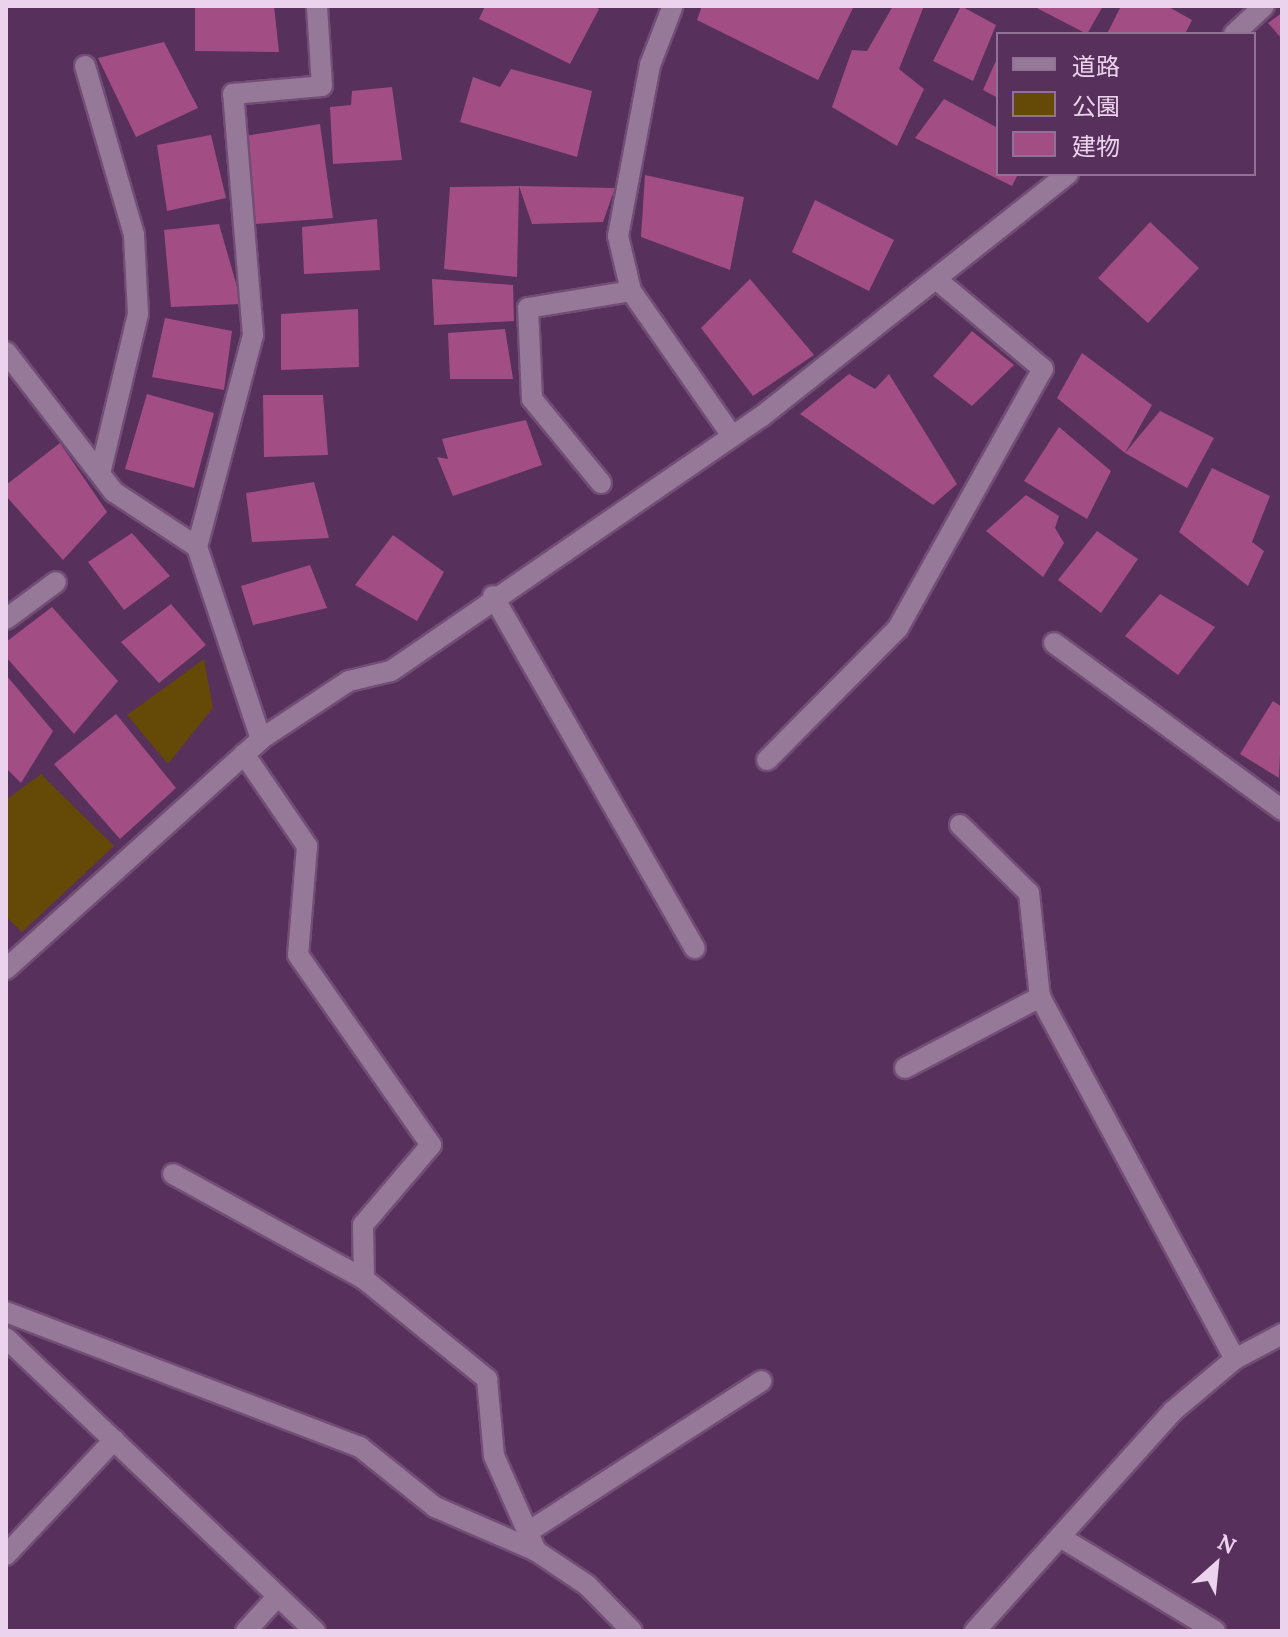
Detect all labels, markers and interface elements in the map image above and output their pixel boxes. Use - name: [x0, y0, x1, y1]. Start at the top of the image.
- legend: [996, 32, 1256, 176]
- text: 道路: [1072, 51, 1120, 82]
- text: 公園: [1072, 91, 1120, 122]
- text: 建物: [1072, 131, 1120, 162]
- north arrow: [1176, 1525, 1256, 1605]
- text: N: [1213, 1527, 1241, 1560]

